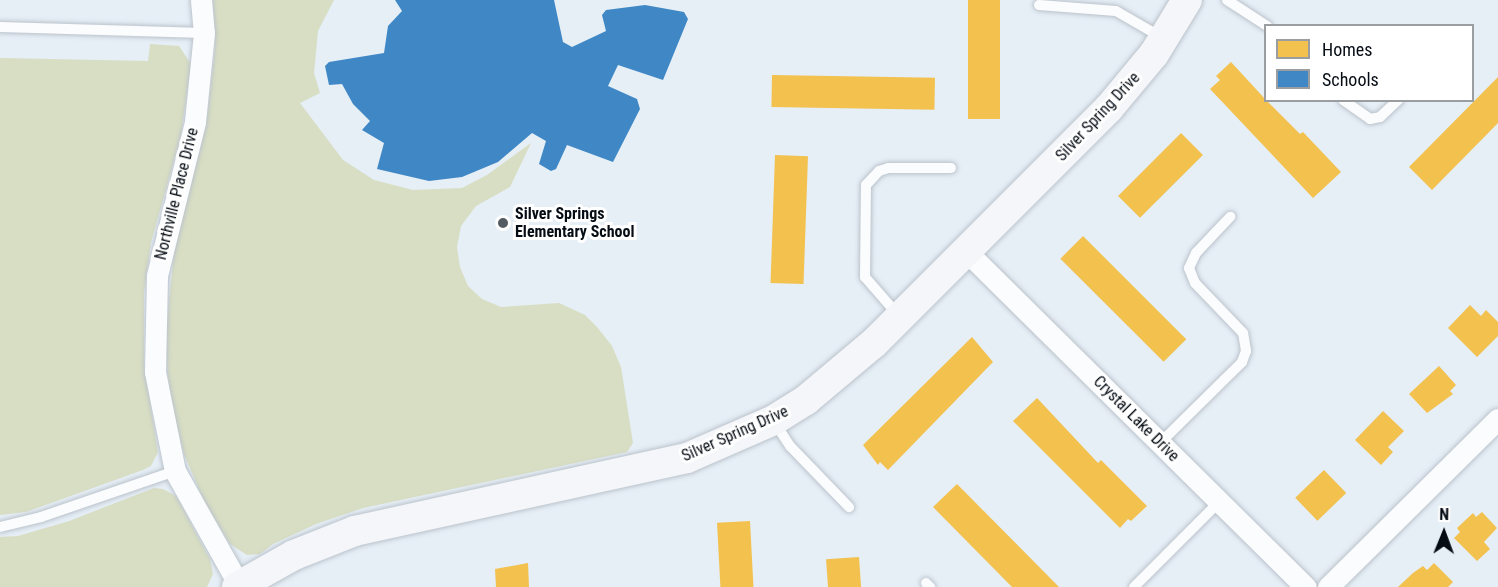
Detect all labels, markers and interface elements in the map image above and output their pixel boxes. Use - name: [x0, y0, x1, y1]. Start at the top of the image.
- legend: [1264, 24, 1474, 102]
- text: Homes: [1322, 39, 1372, 60]
- street label: Silver Spring Drive: [1052, 69, 1144, 165]
- text: Schools: [1322, 69, 1379, 90]
- street label: Northville Place Drive: [151, 126, 203, 262]
- place label: Silver Springs Elementary School: [515, 204, 634, 242]
- marker: Silver Springs Elementary School: [496, 216, 510, 230]
- street label: Crystal Lake Drive: [1089, 372, 1183, 466]
- street label: Silver Spring Drive: [679, 402, 791, 466]
- north arrow: [1414, 503, 1474, 563]
- text: N: [1439, 505, 1449, 524]

